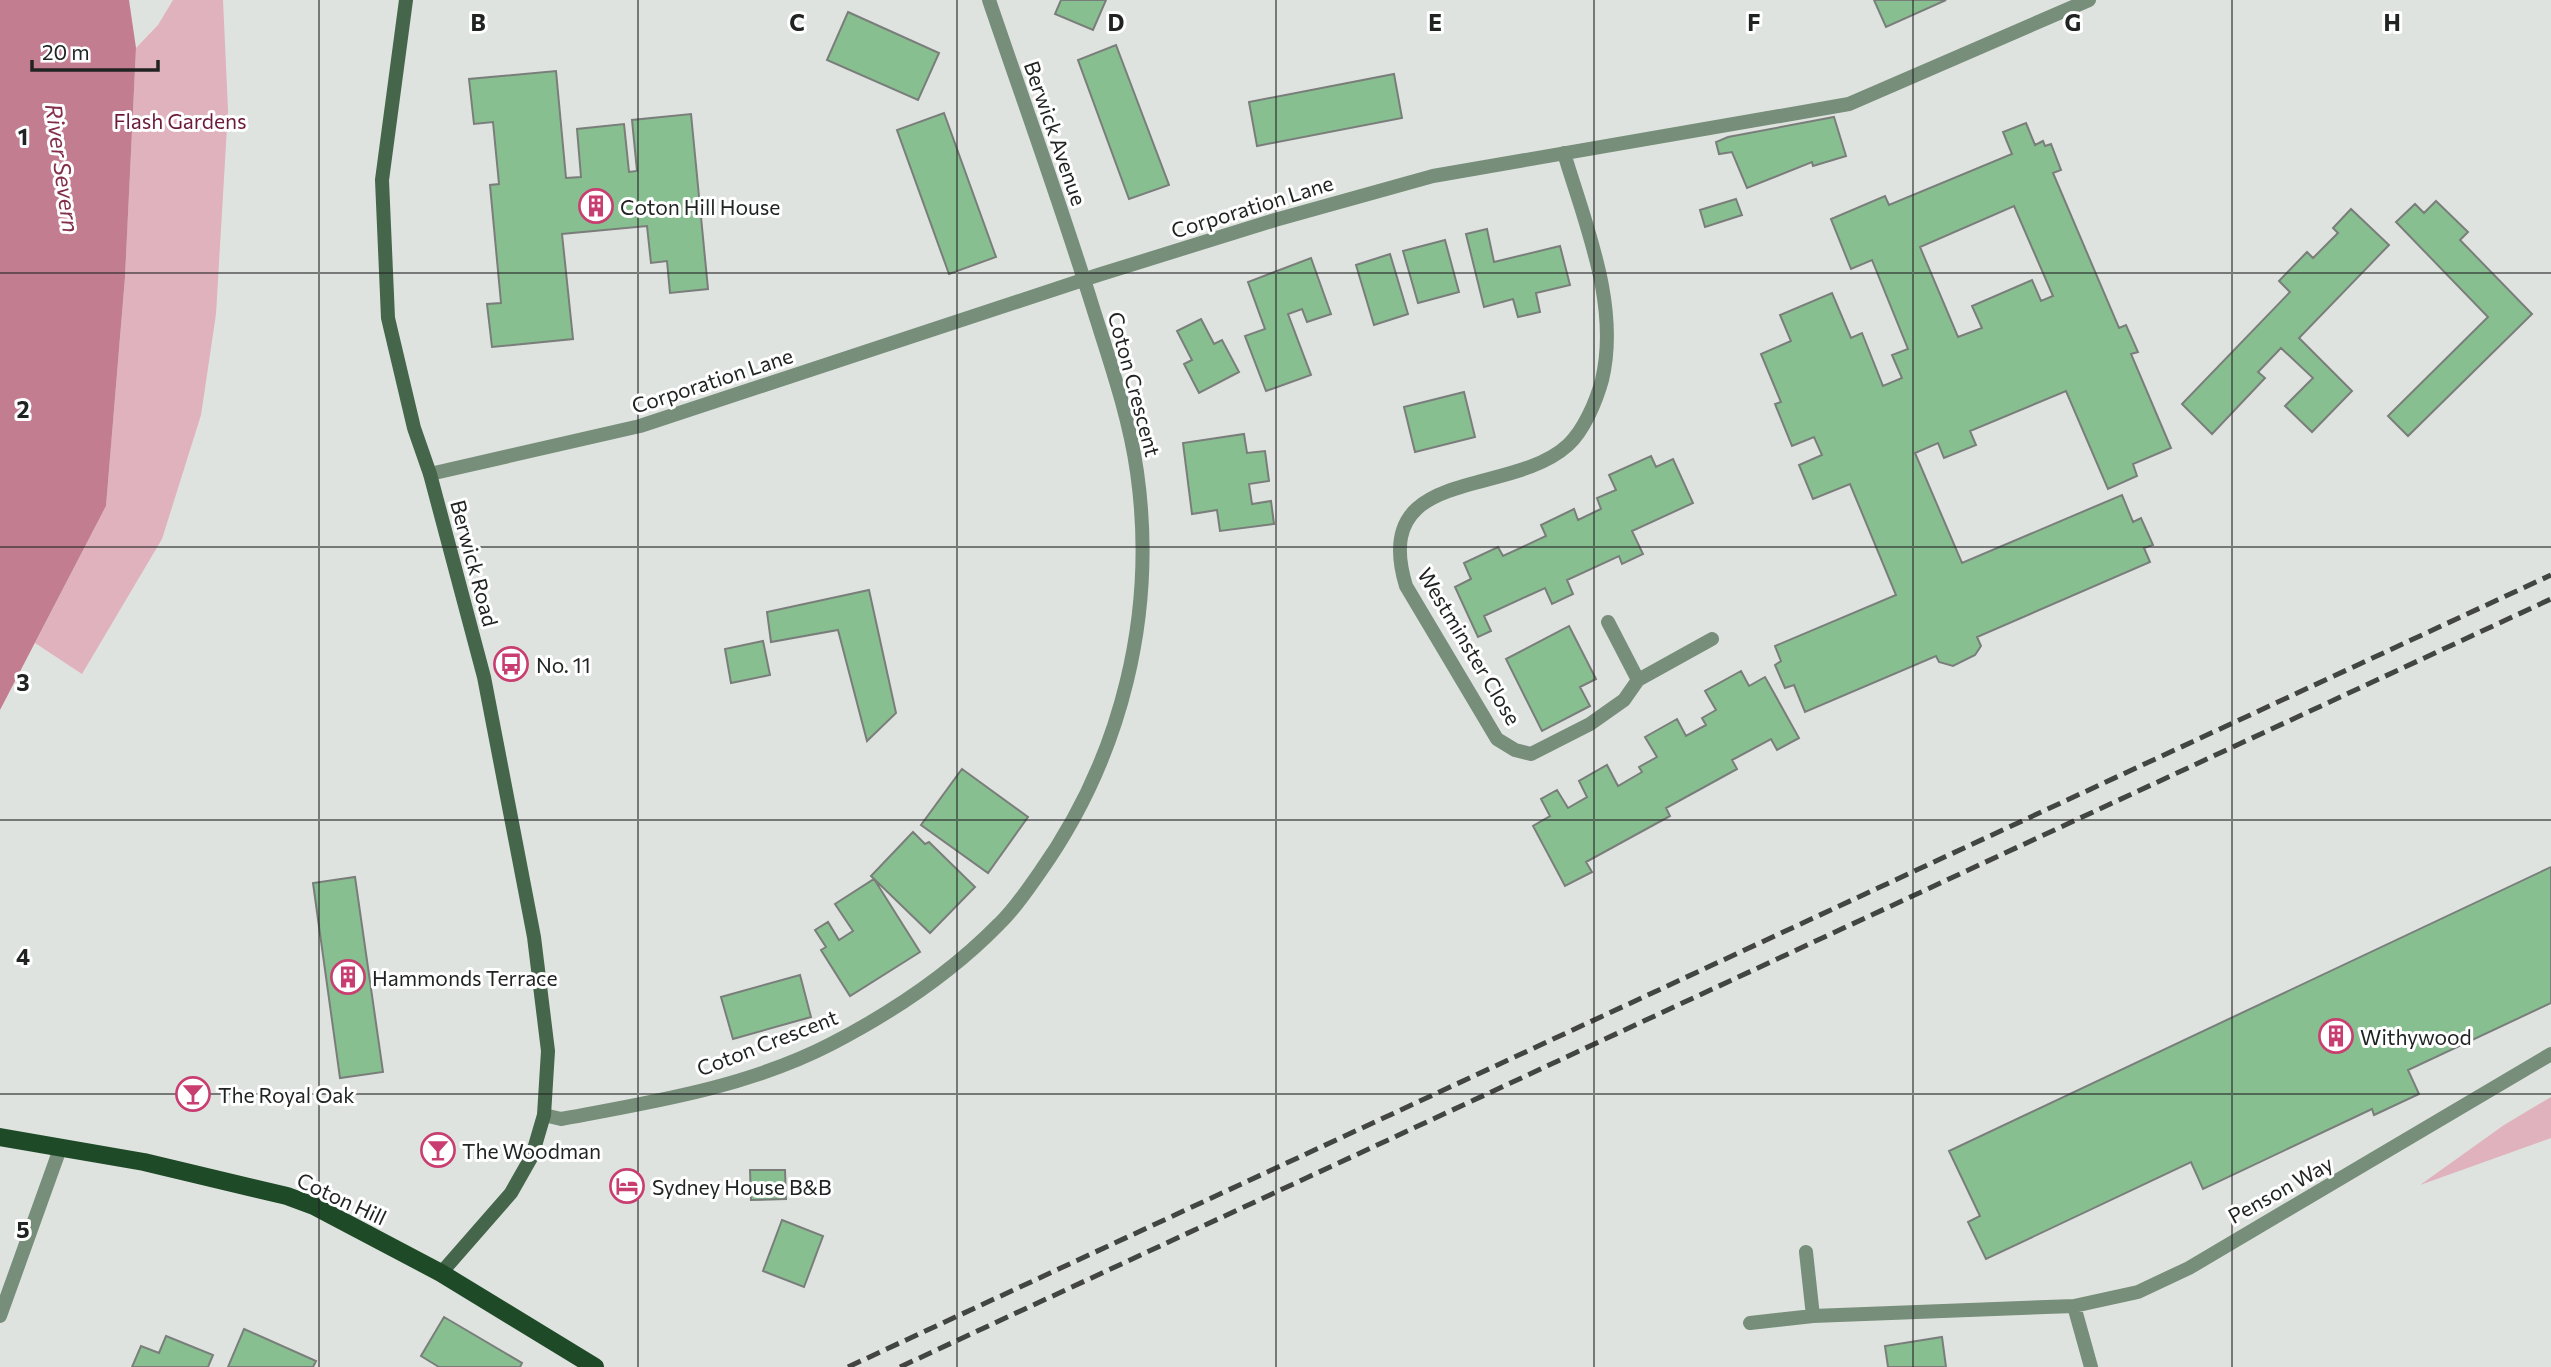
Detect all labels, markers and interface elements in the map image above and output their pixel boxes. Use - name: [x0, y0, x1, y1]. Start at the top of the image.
- text: B: [470, 8, 486, 36]
- text: C: [789, 8, 805, 36]
- text: D: [1108, 8, 1125, 36]
- text: E: [1428, 8, 1442, 36]
- text: F: [1747, 8, 1761, 36]
- text: G: [2065, 8, 2081, 36]
- text: H: [2383, 8, 2401, 36]
- scale bar: [32, 28, 158, 72]
- text: 20 m: [42, 39, 90, 64]
- street label: Berwick Avenue: [1020, 58, 1092, 208]
- water label: River Severn: [40, 102, 86, 234]
- park label: Flash Gardens: [113, 108, 247, 133]
- text: 1: [18, 122, 28, 150]
- street label: Corporation Lane: [1168, 169, 1336, 243]
- building icon: Coton Hill House: [577, 187, 615, 225]
- place label: Coton Hill House: [620, 194, 780, 219]
- street label: Coton Crescent: [1104, 309, 1166, 459]
- street label: Corporation Lane: [628, 342, 796, 418]
- text: 2: [16, 395, 30, 423]
- street label: Berwick Road: [446, 497, 504, 629]
- street label: Westminster Close: [1413, 563, 1527, 729]
- bus stop icon: No. 11: [492, 645, 530, 683]
- place label: No. 11: [536, 652, 591, 677]
- text: 3: [16, 668, 30, 696]
- text: 4: [16, 942, 30, 970]
- building icon: Hammonds Terrace: [329, 958, 367, 996]
- place label: Hammonds Terrace: [372, 965, 558, 990]
- street label: Coton Crescent: [693, 1004, 841, 1080]
- building icon: Withywood: [2317, 1017, 2355, 1055]
- place label: Withywood: [2360, 1024, 2472, 1049]
- bar icon: The Royal Oak: [174, 1075, 212, 1113]
- place label: The Royal Oak: [218, 1082, 355, 1107]
- bar icon: The Woodman: [419, 1131, 457, 1169]
- place label: The Woodman: [462, 1138, 601, 1163]
- street label: Penson Way: [2223, 1150, 2337, 1228]
- street label: Coton Hill: [293, 1166, 391, 1230]
- hotel icon: Sydney House B&B: [608, 1167, 646, 1205]
- place label: Sydney House B&B: [652, 1174, 832, 1199]
- text: 5: [16, 1215, 30, 1243]

